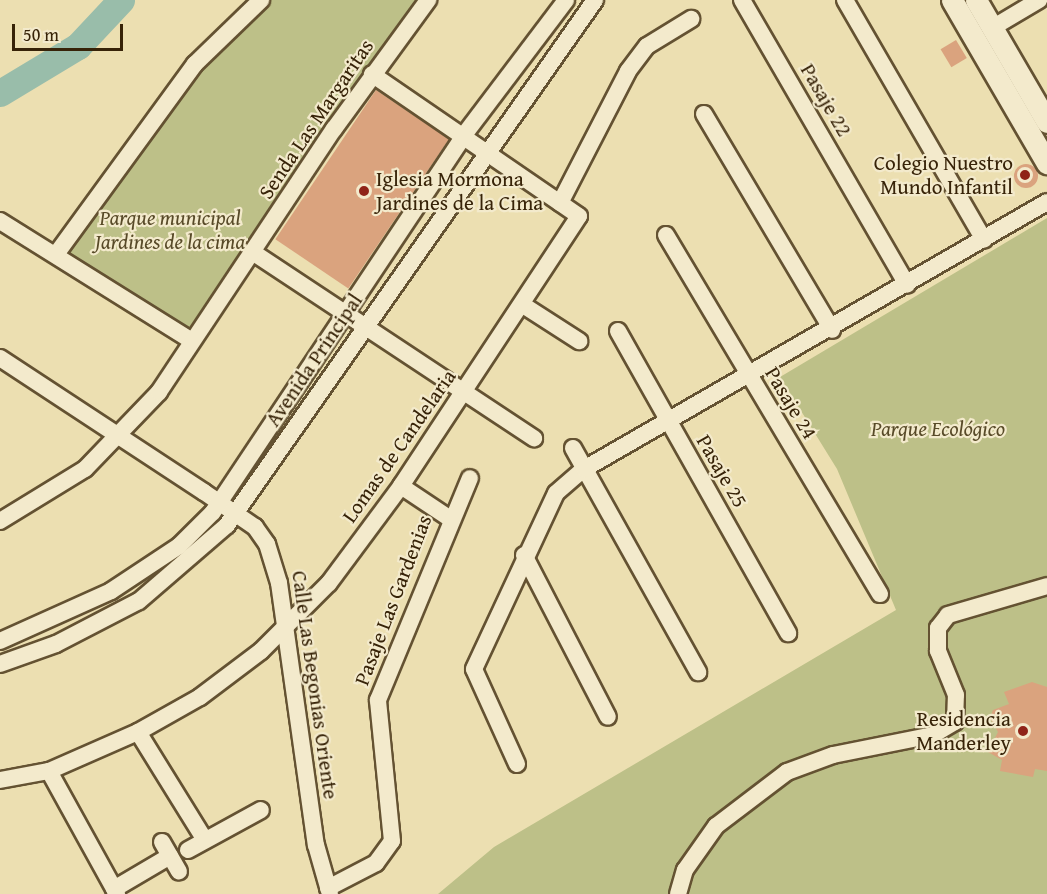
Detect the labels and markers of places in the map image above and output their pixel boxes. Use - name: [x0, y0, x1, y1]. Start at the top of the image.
- place label: Colegio Nuestro Mundo Infantil: [874, 150, 1013, 200]
- place label: Iglesia Mormona Jardines de la Cima: [376, 166, 543, 216]
- marker: Colegio Nuestro Mundo Infantil: [1018, 168, 1032, 182]
- marker: Iglesia Mormona Jardines de la Cima: [357, 184, 371, 198]
- place label: Residencia Manderley: [916, 706, 1011, 756]
- marker: Residencia Manderley: [1016, 724, 1030, 738]

